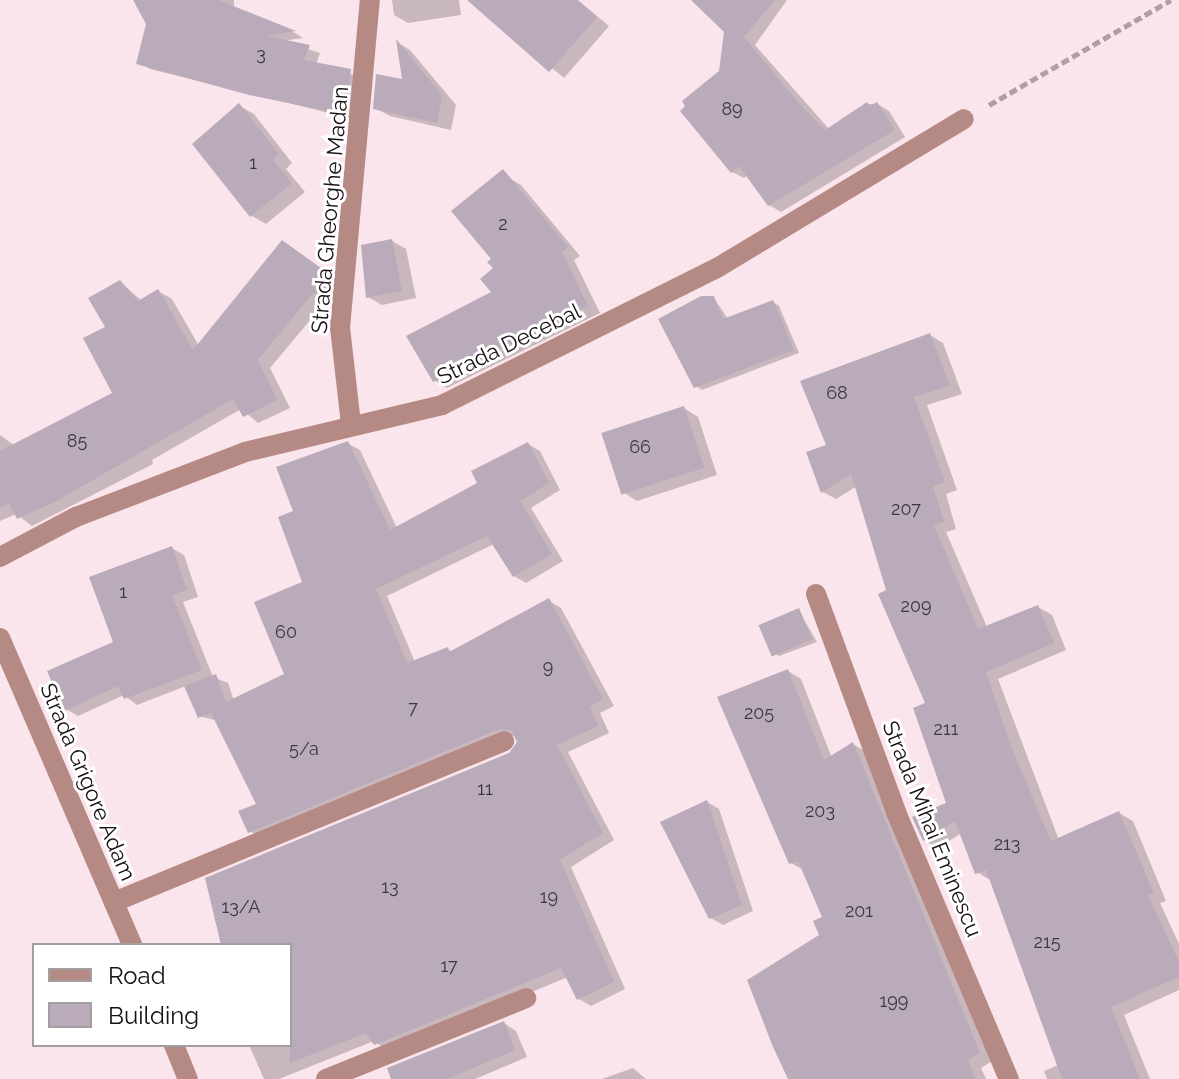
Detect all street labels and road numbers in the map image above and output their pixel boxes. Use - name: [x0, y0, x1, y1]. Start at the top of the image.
- street label: Strada Gheorghe Madan: [306, 85, 354, 335]
- street label: Strada Decebal: [433, 298, 585, 390]
- street label: Strada Grigore Adam: [34, 679, 142, 885]
- street label: Strada Mihai Eminescu: [877, 717, 987, 941]

